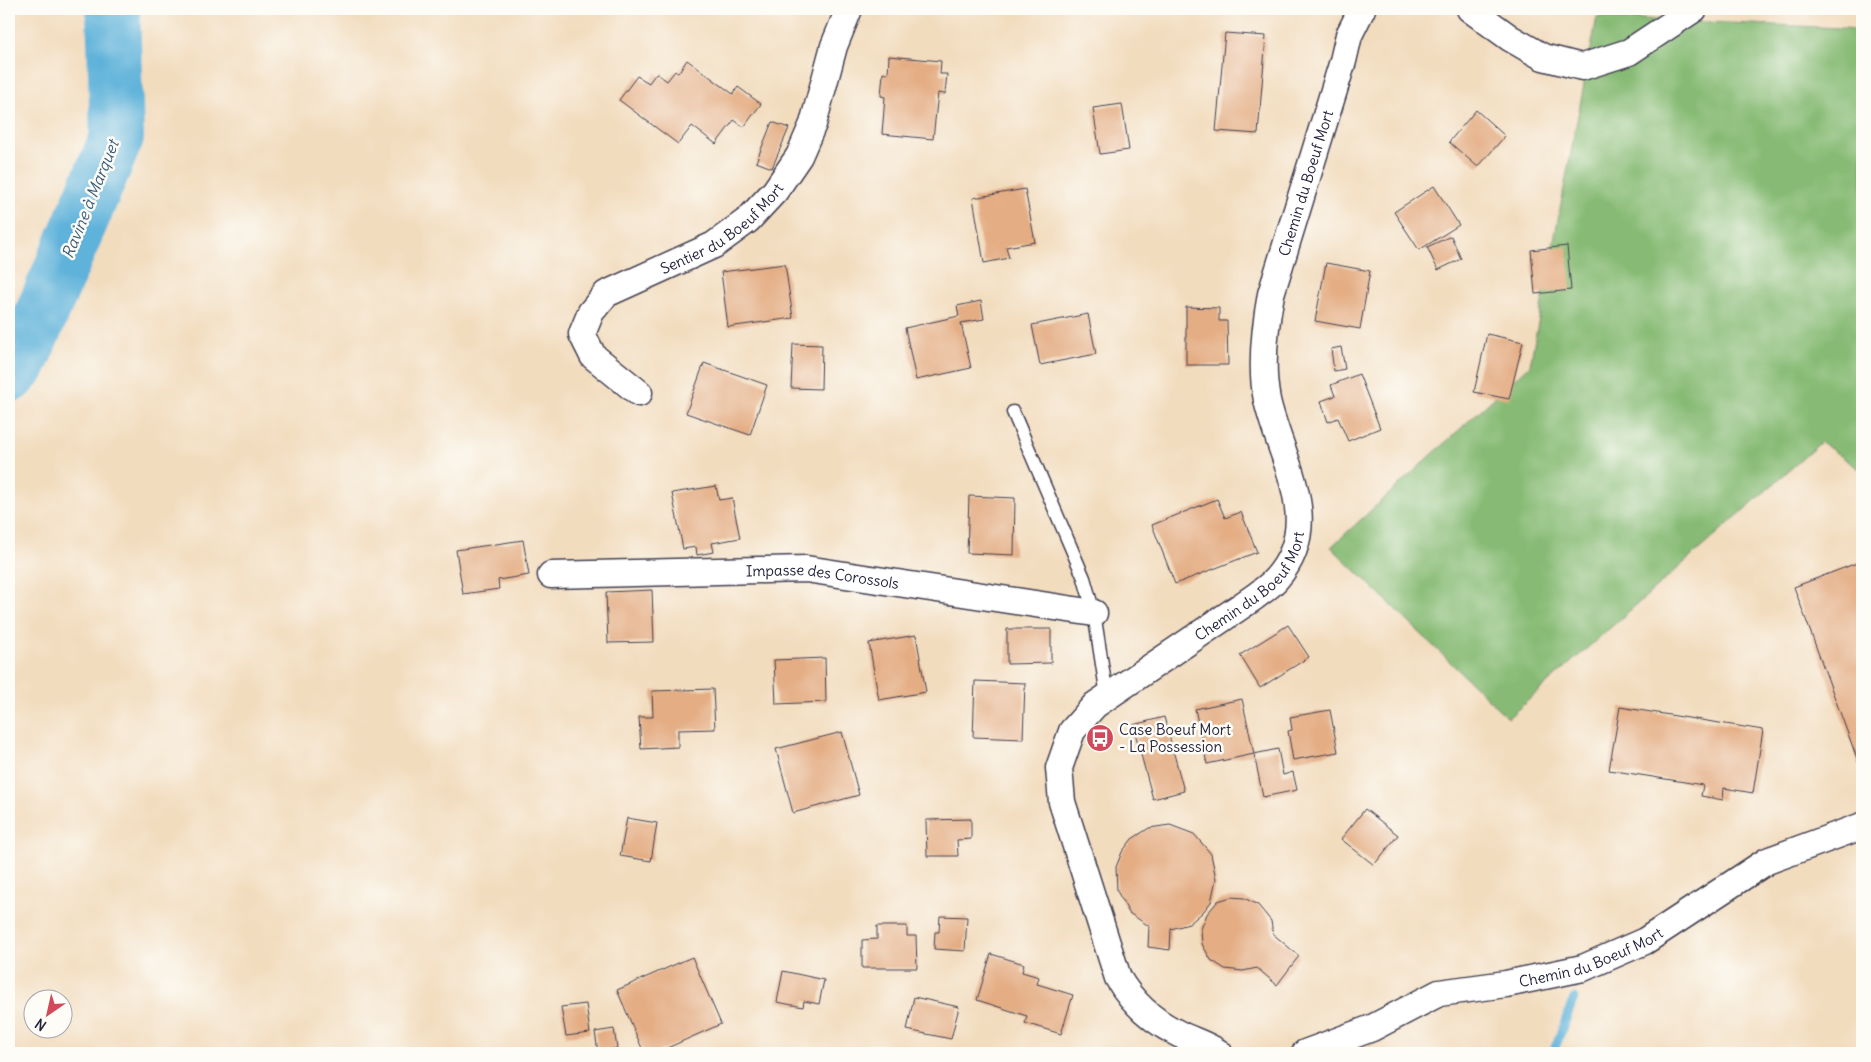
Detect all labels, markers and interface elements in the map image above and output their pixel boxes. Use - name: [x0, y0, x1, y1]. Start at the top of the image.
- street label: Chemin du Boeuf Mort: [1274, 108, 1337, 258]
- water label: Ravine à Marquet: [57, 135, 124, 261]
- street label: Sentier du Boeuf Mort: [657, 179, 787, 278]
- street label: Chemin du Boeuf Mort: [1191, 530, 1308, 644]
- street label: Impasse des Corossols: [746, 559, 901, 593]
- place label: Case Boeuf Mort - La Possession: [1119, 720, 1231, 756]
- bus stop icon: Case Boeuf Mort - La Possession: [1085, 723, 1115, 753]
- street label: Chemin du Boeuf Mort: [1517, 923, 1666, 991]
- north arrow: [22, 990, 72, 1040]
- text: N: [32, 1015, 50, 1035]

